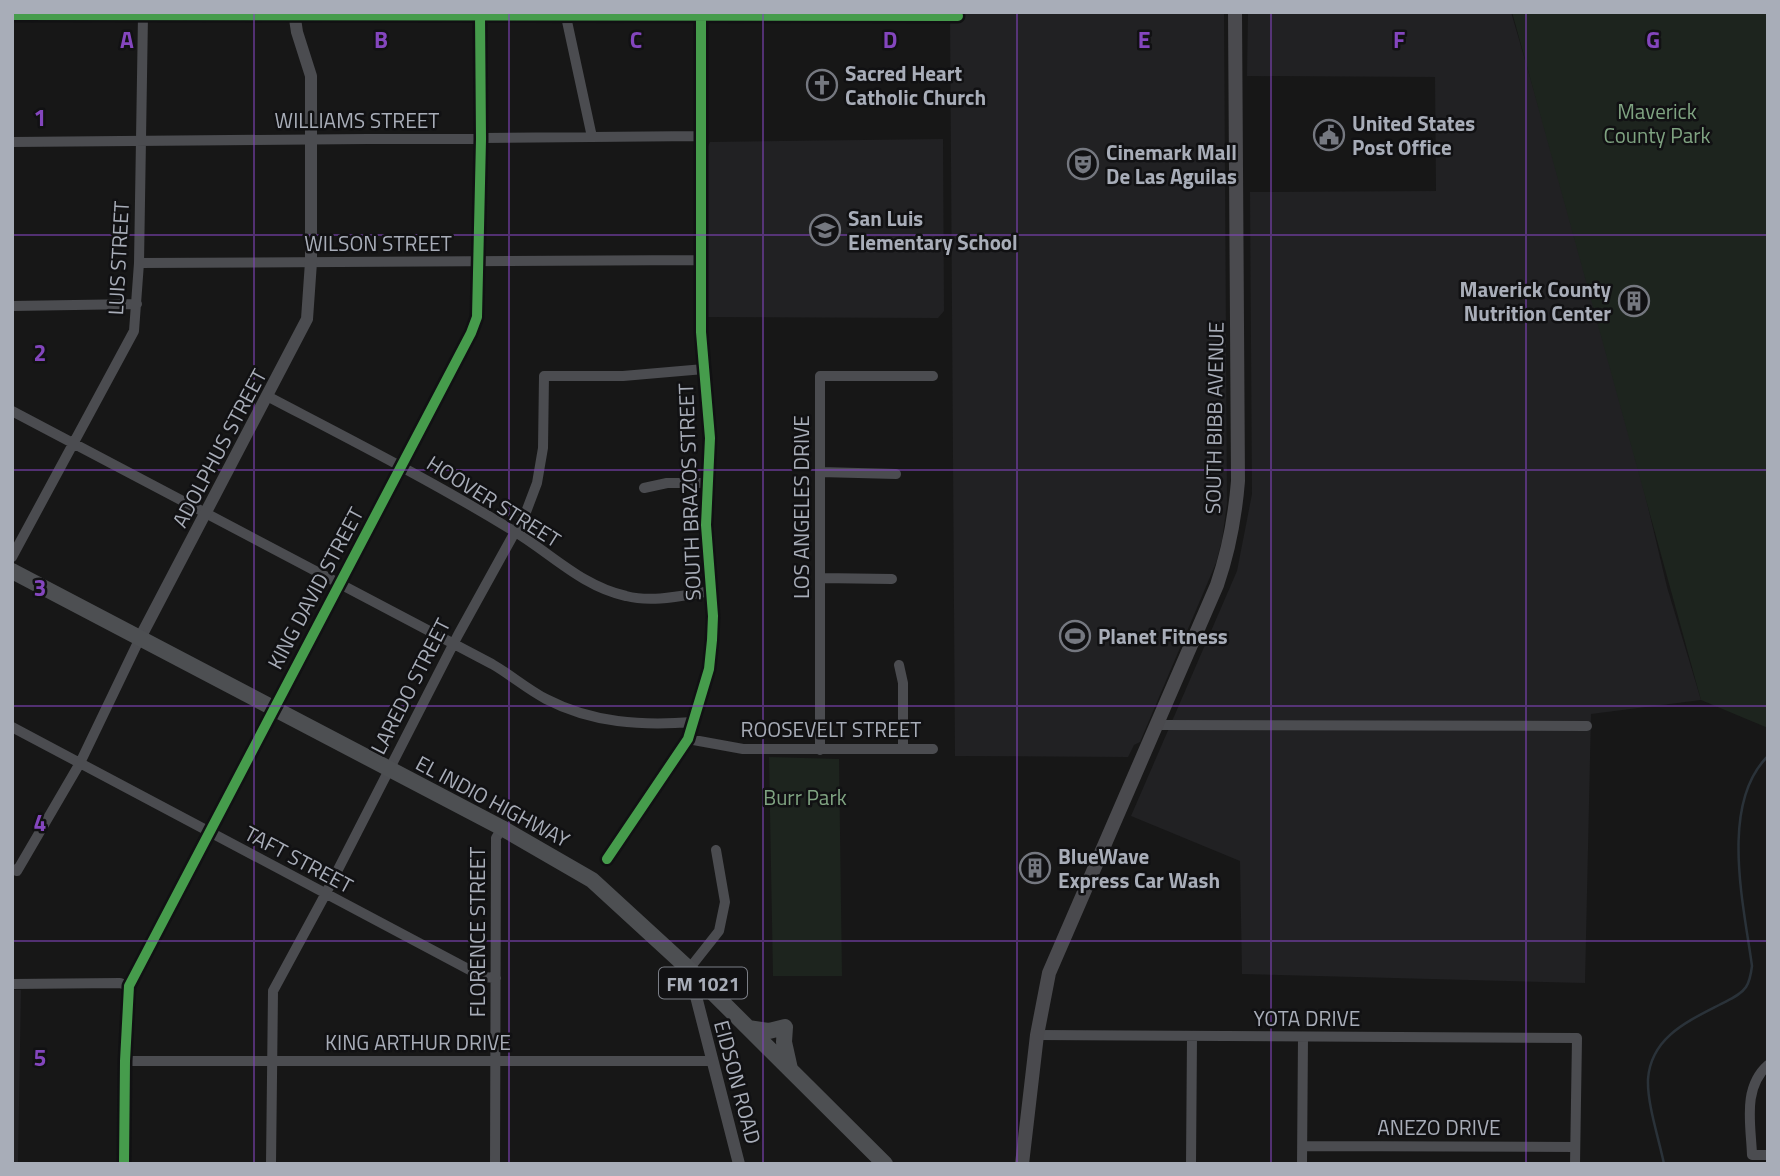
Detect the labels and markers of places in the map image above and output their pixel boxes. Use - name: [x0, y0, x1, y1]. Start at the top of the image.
- place label: Sacred Heart Catholic Church: [845, 57, 986, 113]
- church icon: Sacred Heart Catholic Church: [805, 68, 839, 102]
- place label: United States Post Office: [1352, 107, 1475, 163]
- public building icon: United States Post Office: [1312, 118, 1346, 152]
- place label: Cinemark Mall De Las Aguilas: [1106, 136, 1237, 192]
- theatre icon: Cinemark Mall De Las Aguilas: [1066, 147, 1100, 181]
- place label: San Luis Elementary School: [848, 202, 1018, 258]
- school or university icon: San Luis Elementary School: [808, 213, 842, 247]
- place label: Maverick County Nutrition Center: [1460, 273, 1611, 329]
- building icon: Maverick County Nutrition Center: [1617, 284, 1651, 318]
- sports icon: Planet Fitness: [1058, 619, 1092, 653]
- place label: Planet Fitness: [1098, 620, 1228, 652]
- place label: BlueWave Express Car Wash: [1058, 840, 1220, 896]
- building icon: BlueWave Express Car Wash: [1018, 851, 1052, 885]

